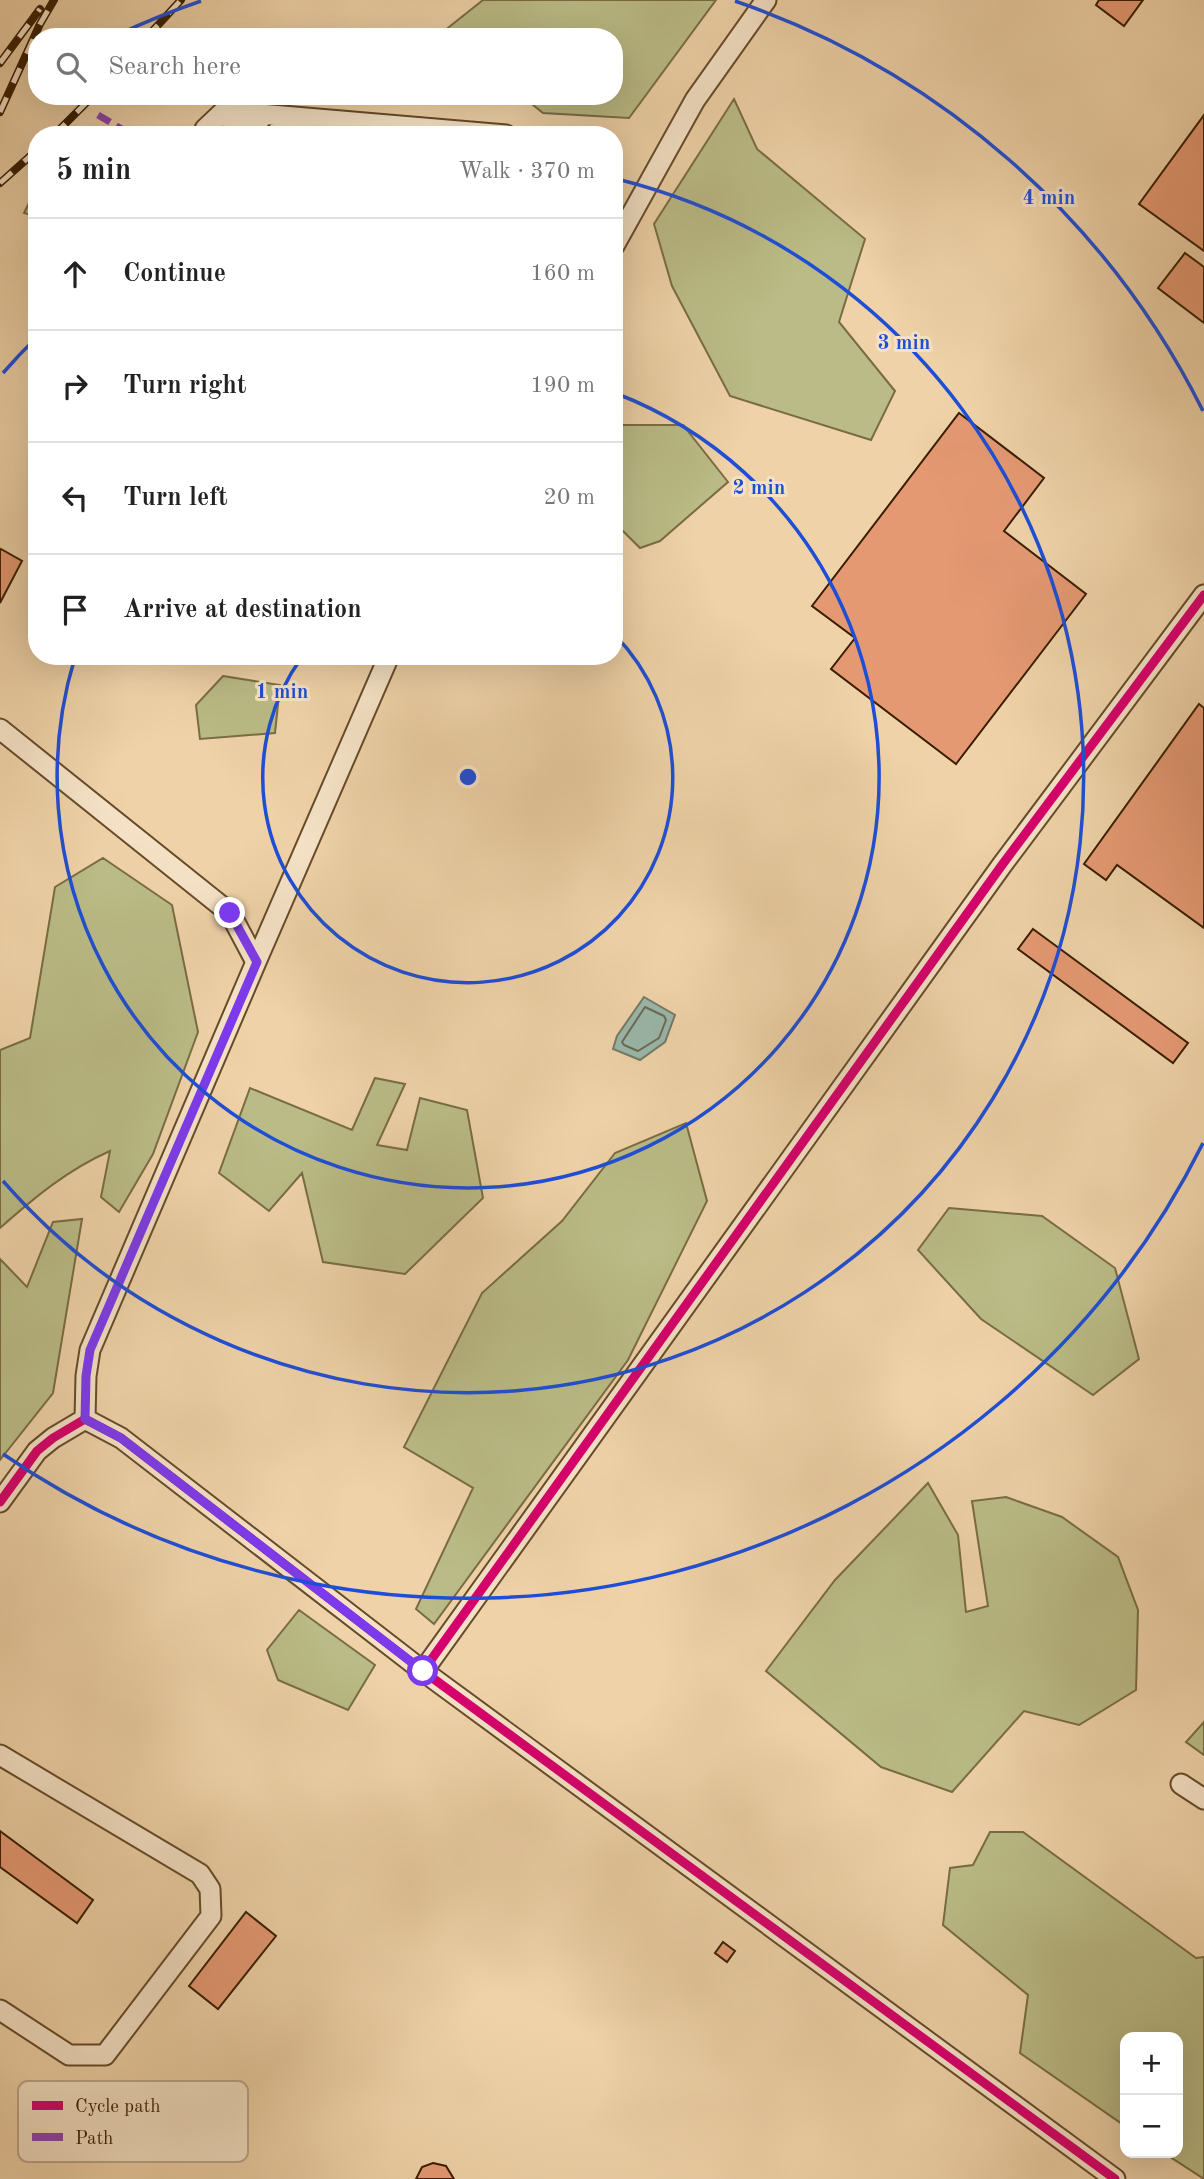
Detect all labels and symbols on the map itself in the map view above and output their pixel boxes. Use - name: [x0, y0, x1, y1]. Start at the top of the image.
- text: 4 min: [1023, 188, 1075, 209]
- text: 3 min: [878, 333, 930, 354]
- text: 2 min: [733, 478, 785, 499]
- text: 1 min: [256, 682, 308, 703]
- centre of rings: [456, 765, 480, 789]
- route end: [214, 897, 245, 928]
- route start: [407, 1655, 438, 1686]
- legend: [18, 2081, 248, 2162]
- text: Cycle path: [75, 2098, 161, 2117]
- text: Path: [75, 2130, 113, 2149]

